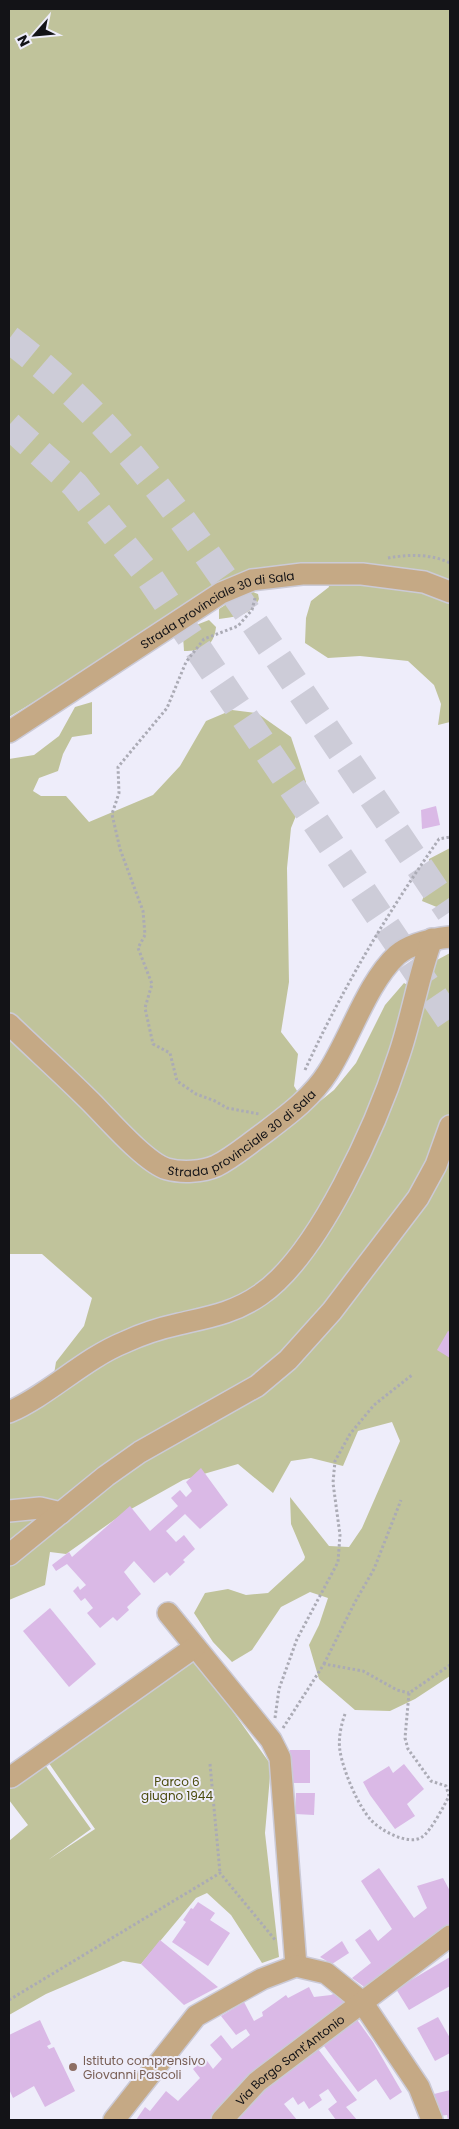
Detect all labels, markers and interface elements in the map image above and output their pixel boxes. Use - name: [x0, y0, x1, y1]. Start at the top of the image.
- north arrow: [10, 10, 60, 60]
- text: N: [12, 32, 35, 50]
- street label: Strada provinciale 30 di Sala: [137, 566, 295, 652]
- street label: Strada provinciale 30 di Sala: [166, 1086, 319, 1180]
- park label: Parco 6 giugno 1944: [141, 1773, 213, 1804]
- street label: Via Borgo Sant'Antonio: [231, 2010, 348, 2109]
- place label: Istituto comprensivo Giovanni Pascoli: [83, 2052, 206, 2083]
- marker: Istituto comprensivo Giovanni Pascoli: [67, 2061, 79, 2073]

